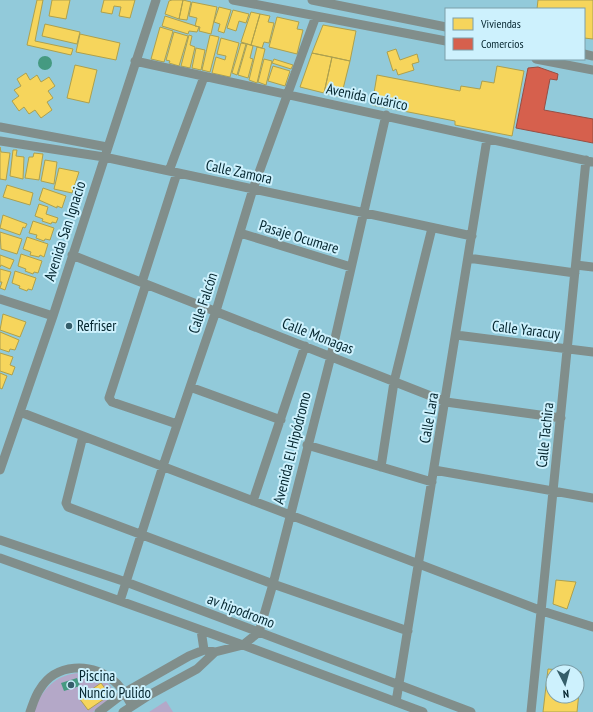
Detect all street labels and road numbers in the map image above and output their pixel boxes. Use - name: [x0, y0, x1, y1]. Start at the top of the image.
- street label: Avenida Guárico: [325, 79, 410, 114]
- street label: Calle Zamora: [204, 155, 274, 188]
- street label: Avenida San Ignacio: [39, 178, 90, 283]
- street label: Pasaje Ocumare: [257, 215, 341, 258]
- street label: Calle Falcón: [184, 270, 221, 336]
- street label: Calle Monagas: [280, 313, 357, 358]
- street label: Calle Yaracuy: [491, 316, 561, 343]
- street label: Avenida El Hipódromo: [268, 390, 315, 506]
- street label: Calle Lara: [415, 391, 442, 445]
- street label: Calle Tachira: [532, 401, 557, 468]
- street label: av hipodromo: [205, 589, 278, 632]

